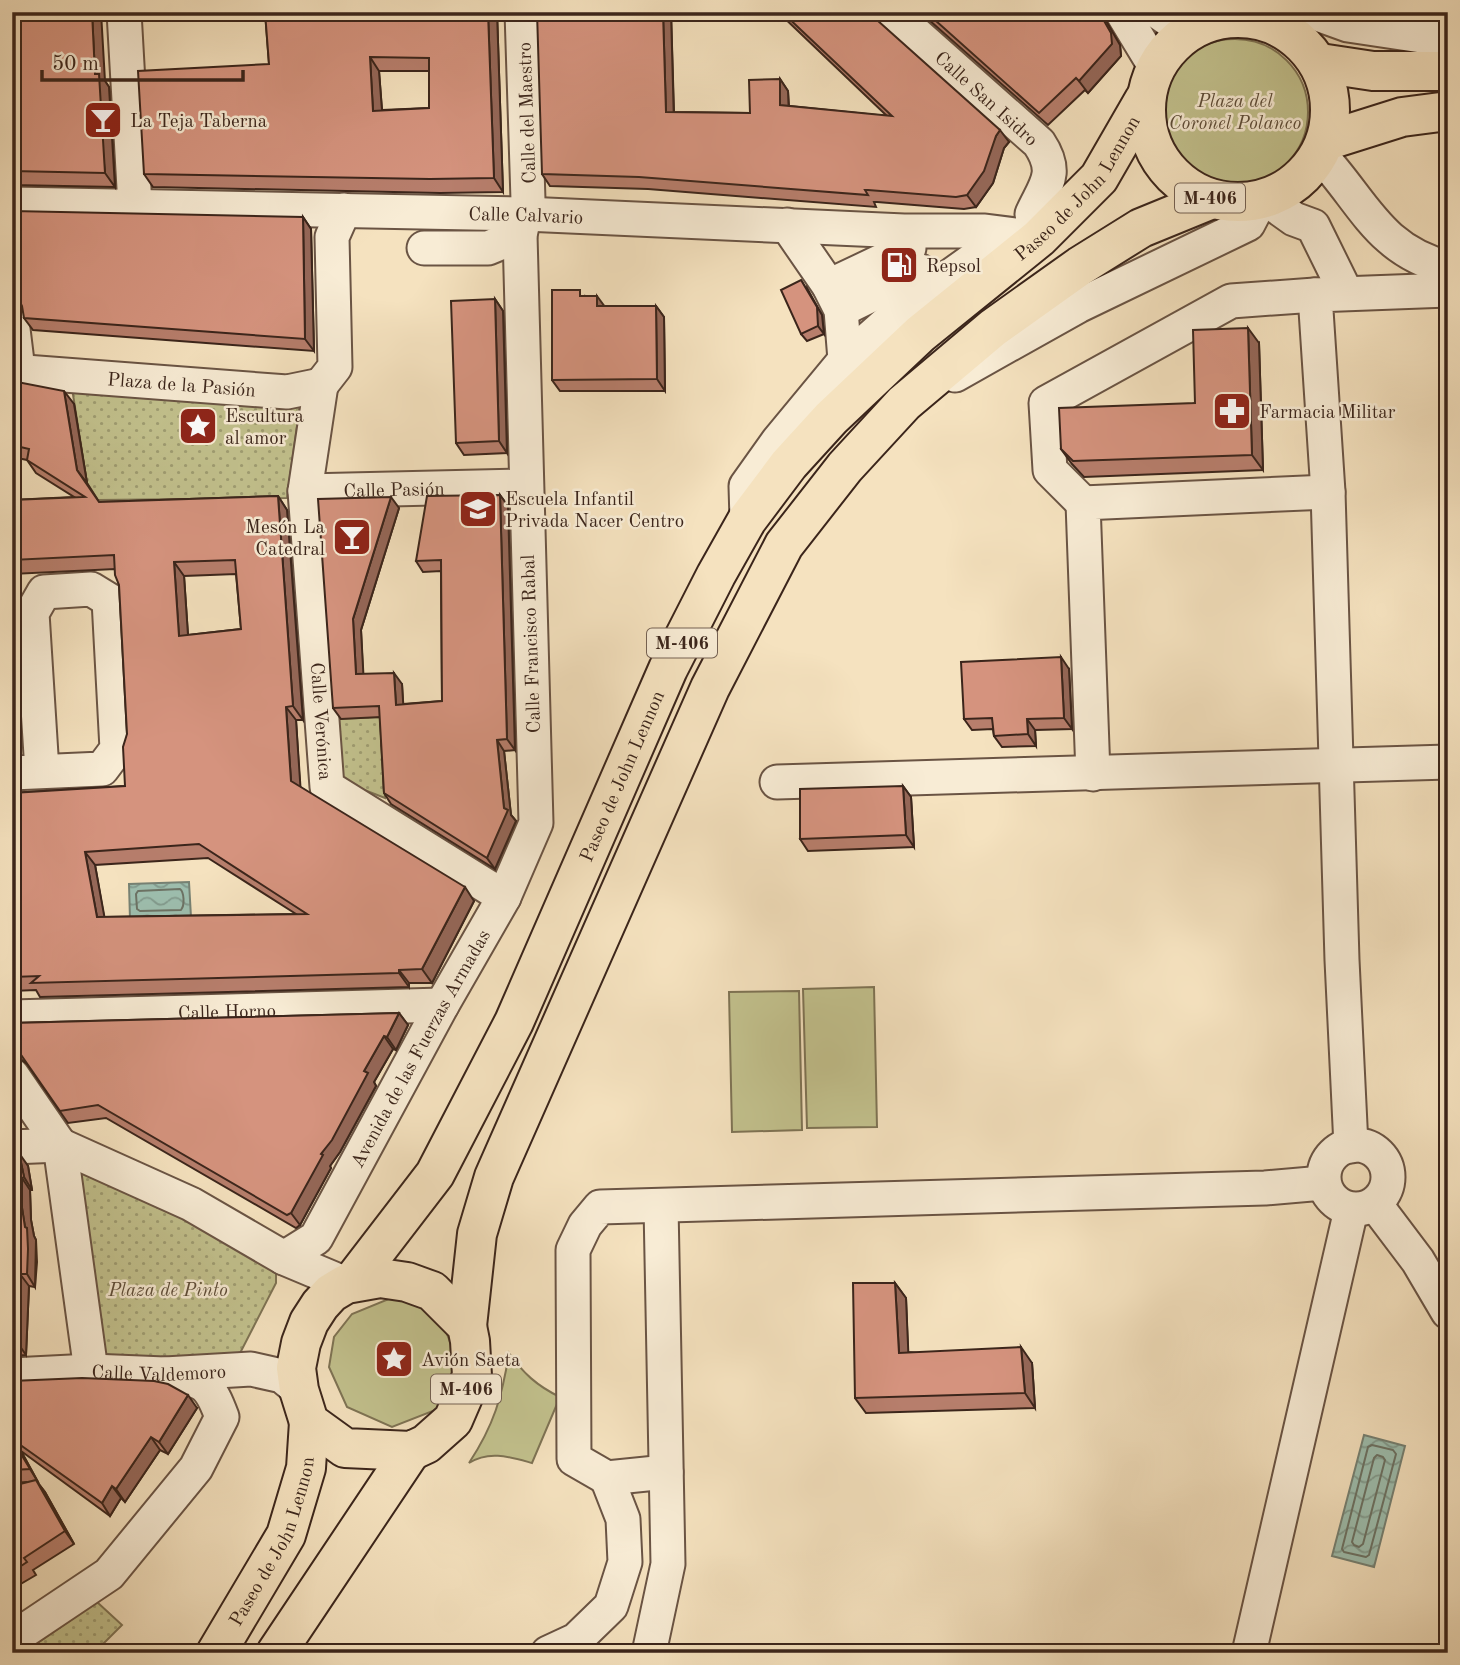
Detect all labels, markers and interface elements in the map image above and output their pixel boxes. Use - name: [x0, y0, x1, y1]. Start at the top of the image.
- scale bar: [42, 38, 243, 82]
- street label: Calle del Maestro: [517, 42, 540, 184]
- street label: Calle San Isidro: [930, 49, 1040, 151]
- text: 50 m: [52, 54, 99, 75]
- park label: Plaza del Coronel Polanco: [1169, 93, 1301, 134]
- bar icon: La Teja Taberna: [82, 99, 124, 141]
- place label: La Teja Taberna: [130, 113, 268, 132]
- street label: Paseo de John Lennon: [1012, 113, 1145, 266]
- road number: M-406: [1175, 183, 1245, 212]
- street label: Calle Calvario: [468, 206, 584, 229]
- fuel station icon: Repsol: [878, 244, 920, 286]
- place label: Repsol: [926, 258, 981, 277]
- street label: Plaza de la Pasión: [106, 371, 256, 402]
- pharmacy icon: Farmacia Militar: [1211, 390, 1253, 432]
- place label: Farmacia Militar: [1259, 404, 1396, 423]
- place icon: Escultura al amor: [177, 405, 219, 447]
- place label: Escultura al amor: [225, 408, 305, 449]
- street label: Calle Pasión: [343, 481, 445, 502]
- school or university icon: Escuela Infantil Privada Nacer Centro: [457, 488, 499, 530]
- place label: Escuela Infantil Privada Nacer Centro: [505, 491, 684, 532]
- bar icon: Mesón La Catedral: [331, 516, 373, 558]
- place label: Mesón La Catedral: [245, 519, 326, 560]
- street label: Calle Francisco Rabal: [520, 554, 545, 734]
- road number: M-406: [647, 628, 717, 658]
- street label: Calle Verónica: [306, 662, 334, 782]
- street label: Paseo de John Lennon: [578, 689, 669, 865]
- street label: Avenida de las Fuerzas Armadas: [349, 927, 495, 1172]
- street label: Calle Horno: [178, 1003, 276, 1024]
- park label: Plaza de Pinto: [107, 1282, 228, 1301]
- place icon: Avión Saeta: [373, 1338, 415, 1380]
- place label: Avión Saeta: [421, 1352, 521, 1371]
- street label: Calle Valdemoro: [91, 1363, 227, 1386]
- road number: M-406: [431, 1374, 501, 1404]
- street label: Paseo de John Lennon: [227, 1456, 319, 1630]

